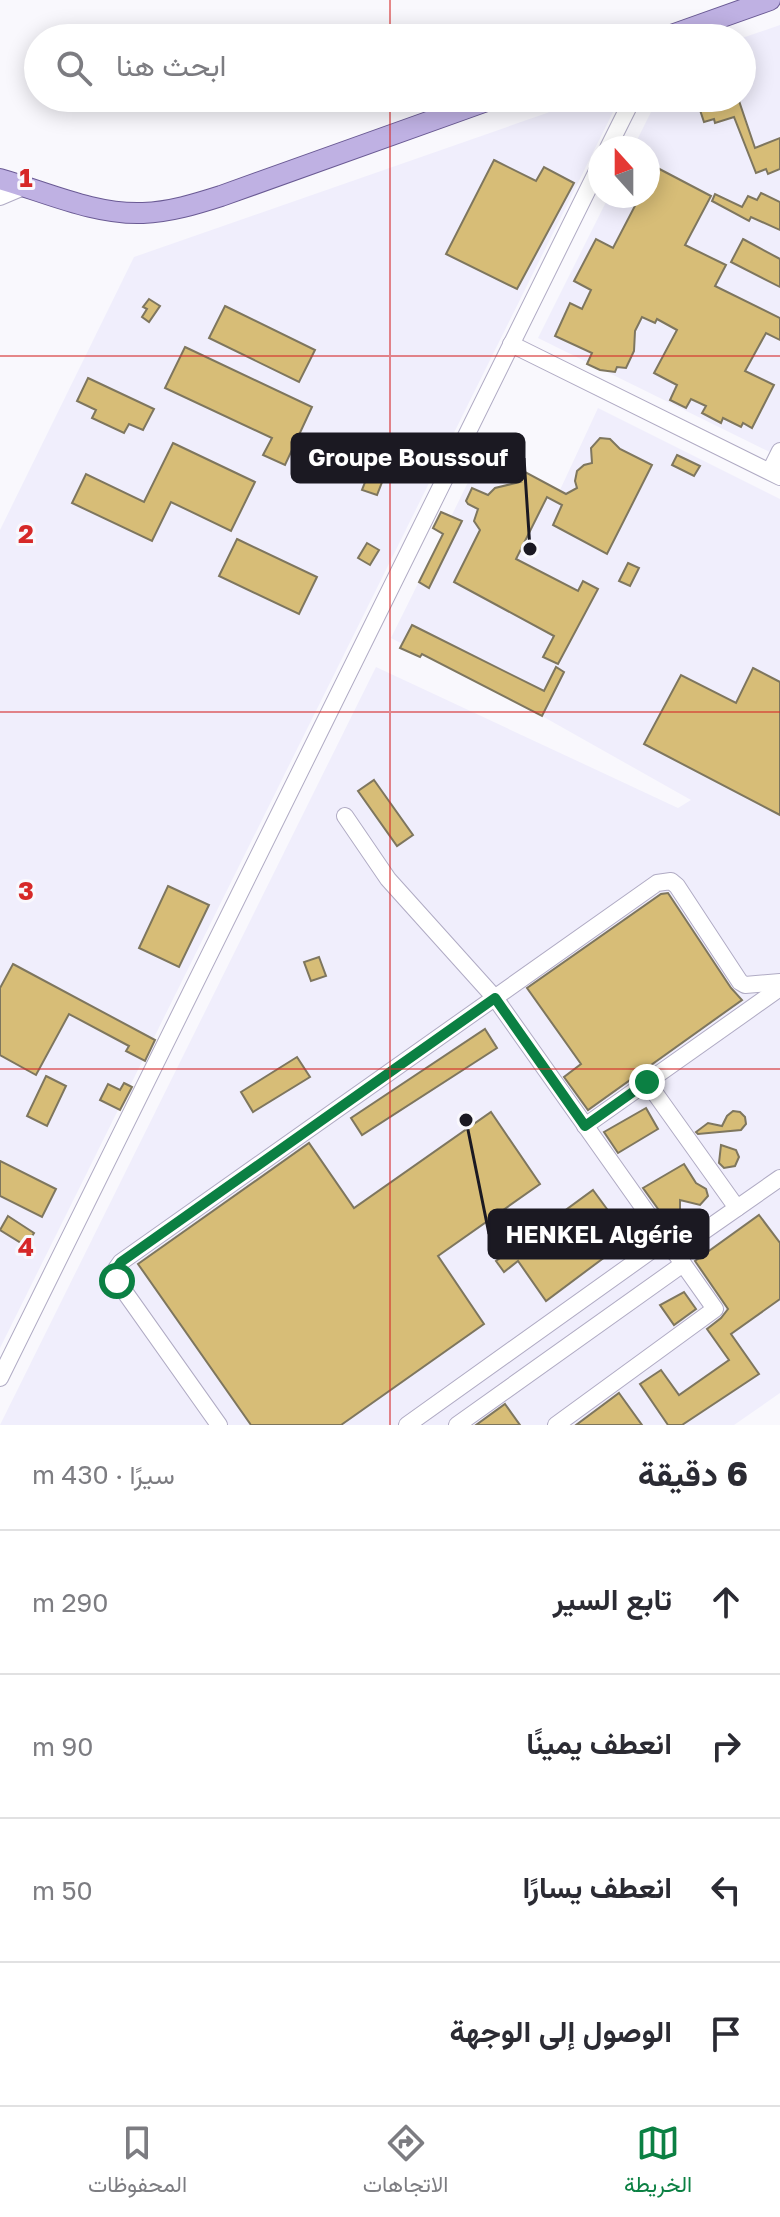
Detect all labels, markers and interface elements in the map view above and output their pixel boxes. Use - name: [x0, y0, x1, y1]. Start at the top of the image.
- search box: [24, 24, 756, 112]
- icon: search: [52, 46, 96, 90]
- text: ابحث هنا: [116, 47, 226, 83]
- north arrow: [588, 136, 660, 208]
- text: 1: [19, 162, 33, 193]
- callout: Groupe Boussouf: [292, 434, 524, 482]
- text: Groupe Boussouf: [308, 442, 508, 471]
- text: 2: [18, 518, 34, 549]
- text: 3: [18, 875, 34, 906]
- route end: [629, 1064, 665, 1100]
- callout: HENKEL Algérie: [489, 1210, 708, 1258]
- text: HENKEL Algérie: [505, 1219, 693, 1248]
- text: 4: [18, 1231, 34, 1262]
- route start: [99, 1263, 135, 1299]
- text: 6 دقيقة: [638, 1453, 748, 1493]
- text: سيرًا · 430 m: [32, 1459, 175, 1490]
- icon: ahead: [704, 1580, 748, 1624]
- text: تابع السير: [553, 1581, 672, 1617]
- text: 290 m: [32, 1587, 108, 1618]
- icon: right: [704, 1724, 748, 1768]
- text: انعطف يمينًا: [526, 1725, 672, 1761]
- text: 90 m: [32, 1731, 93, 1762]
- icon: left: [704, 1868, 748, 1912]
- text: انعطف يسارًا: [523, 1869, 672, 1905]
- text: 50 m: [32, 1875, 93, 1906]
- icon: arrive: [704, 2012, 748, 2056]
- text: الوصول إلى الوجهة: [450, 2013, 672, 2049]
- tab: المحفوظات: [88, 2121, 187, 2204]
- tab: الاتجاهات: [363, 2121, 448, 2204]
- tab: الخريطة: [624, 2121, 692, 2204]

